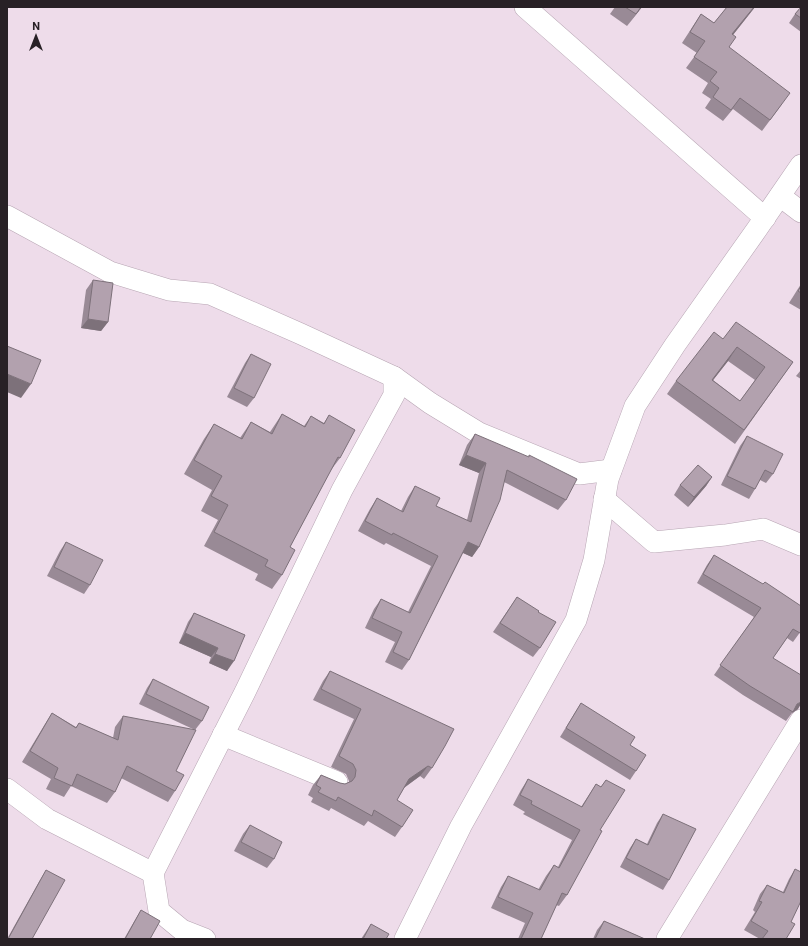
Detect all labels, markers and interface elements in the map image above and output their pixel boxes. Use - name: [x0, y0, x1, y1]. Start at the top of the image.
- north arrow: [16, 16, 56, 56]
- text: N: [32, 20, 40, 33]

